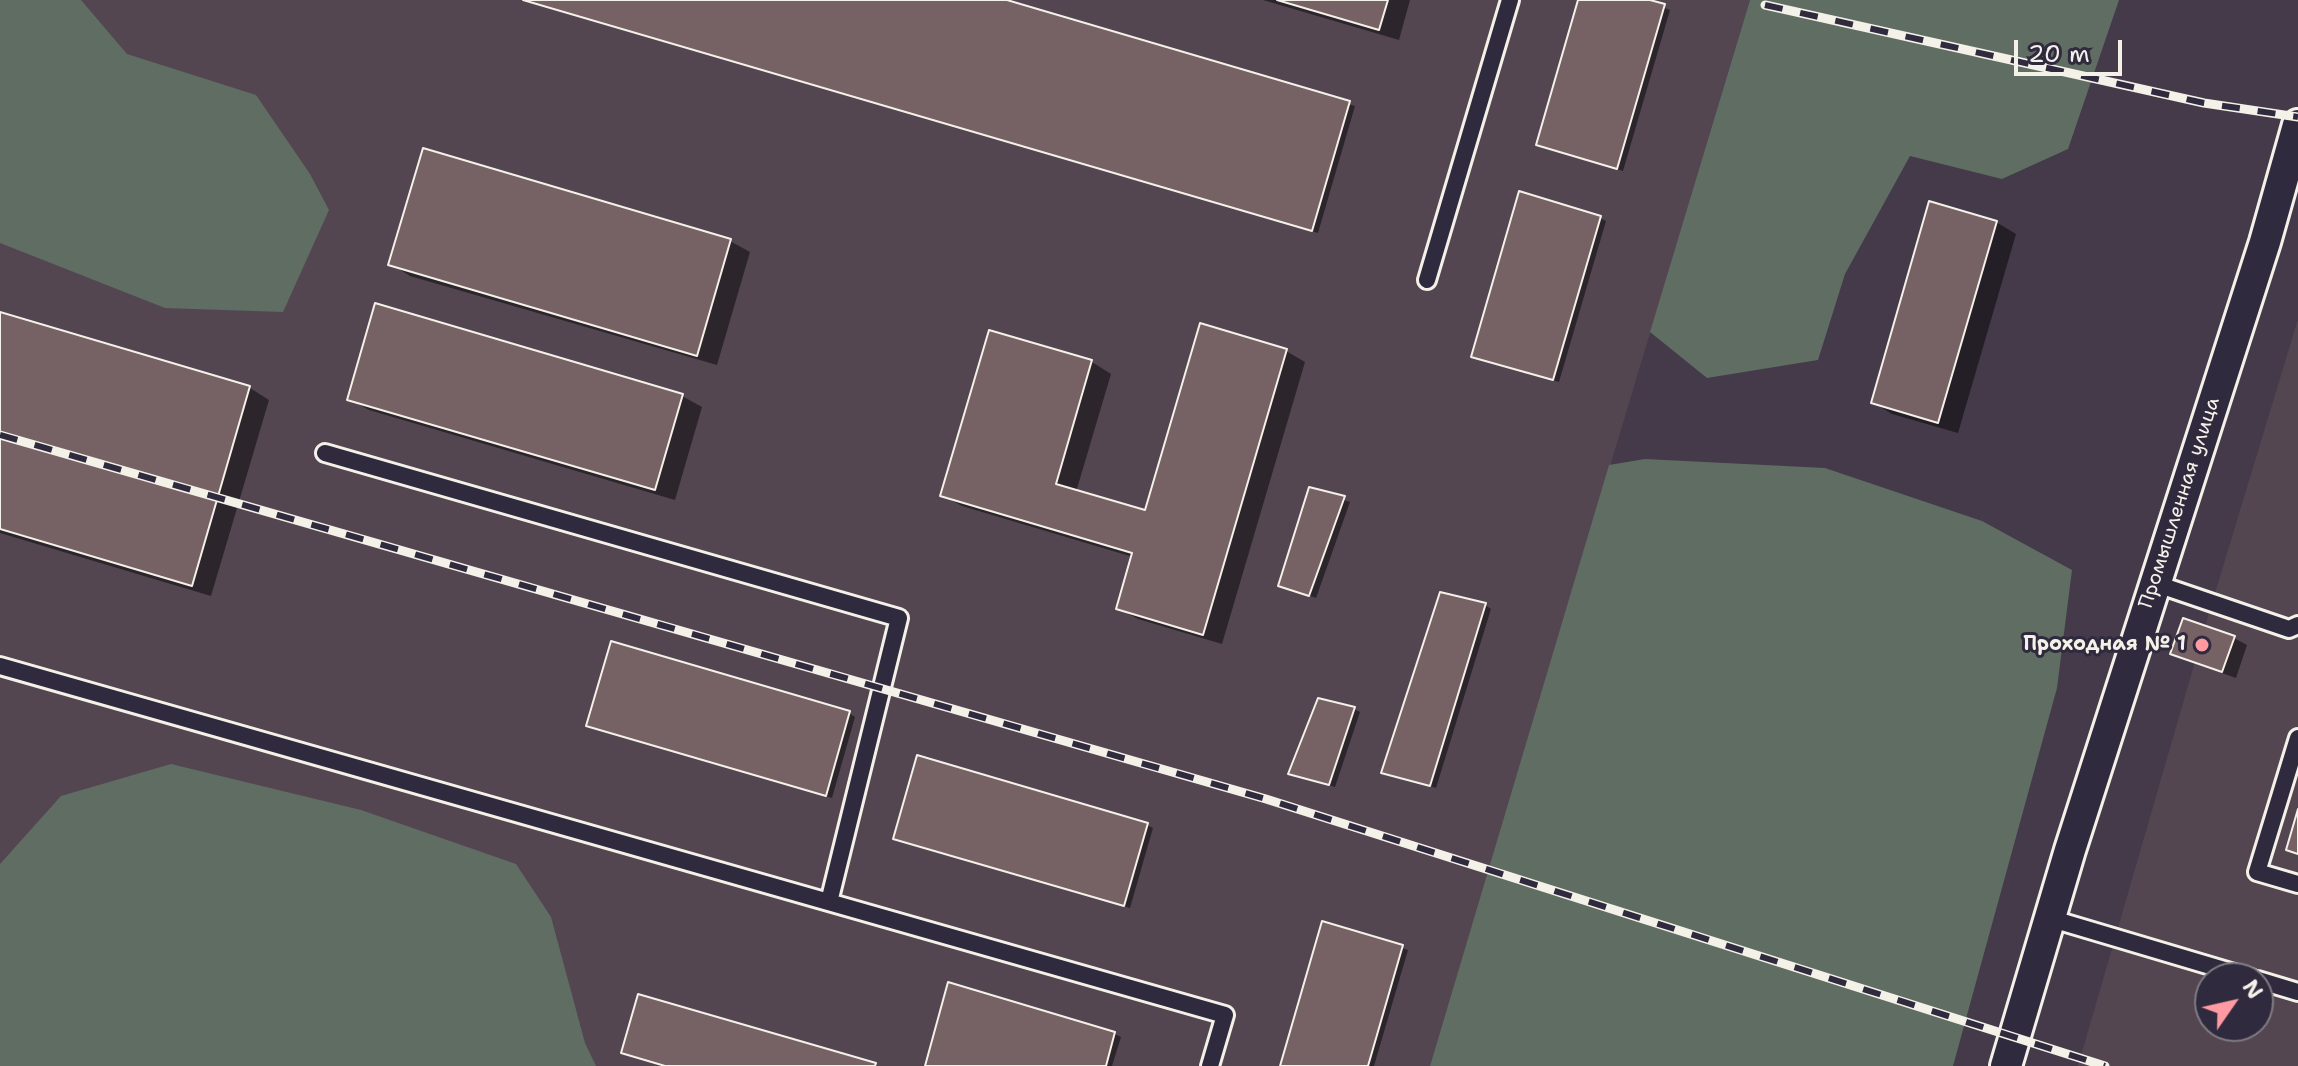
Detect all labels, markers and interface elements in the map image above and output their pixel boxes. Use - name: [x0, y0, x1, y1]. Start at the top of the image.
- scale bar: [2018, 24, 2126, 74]
- text: 20 m: [2028, 38, 2090, 70]
- street label: Промышленная улица: [2134, 394, 2226, 612]
- place label: Проходная № 1: [2023, 633, 2186, 657]
- marker: Проходная № 1: [2193, 636, 2211, 654]
- north arrow: [2194, 962, 2274, 1042]
- text: N: [2236, 974, 2270, 1005]

